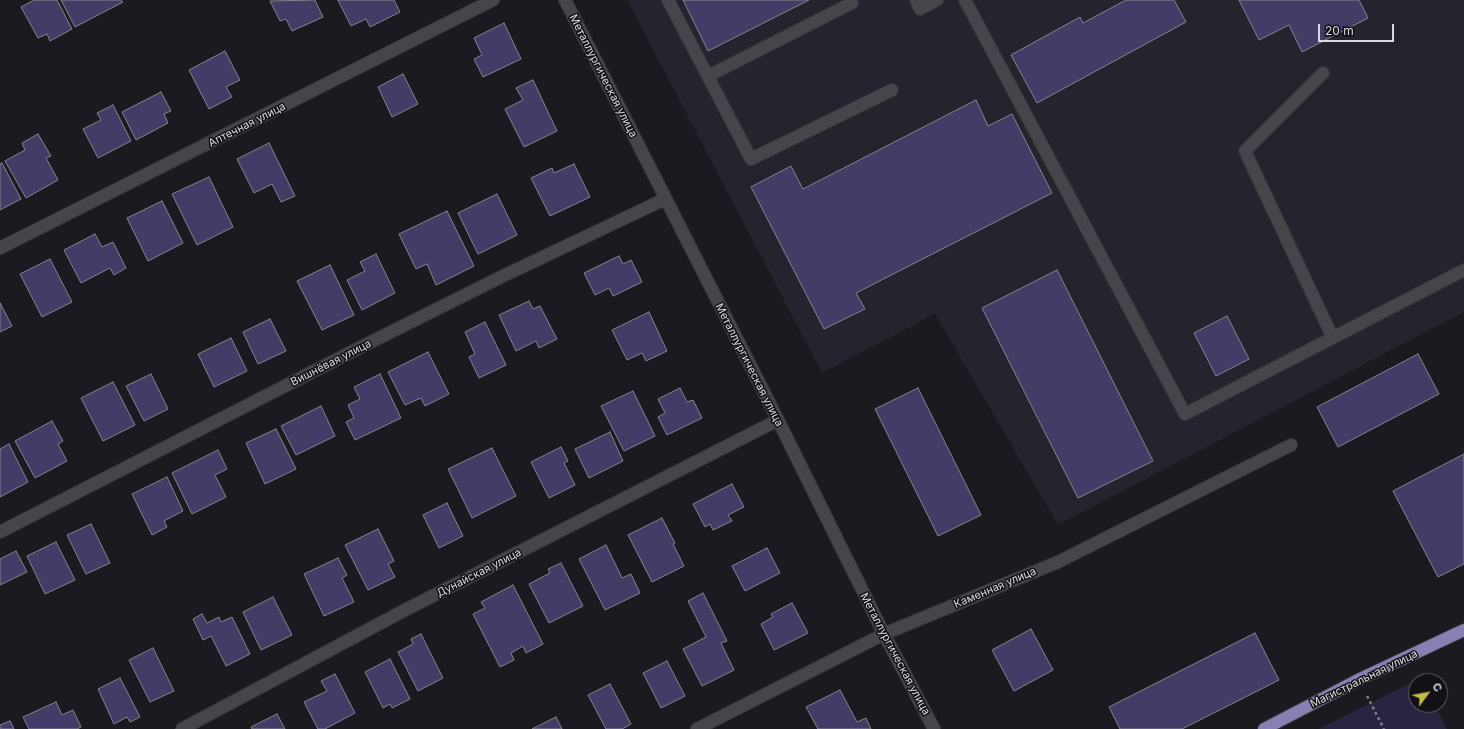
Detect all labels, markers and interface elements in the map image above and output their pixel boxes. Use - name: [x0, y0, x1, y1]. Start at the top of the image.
- street label: Металлургическая улица: [566, 12, 640, 140]
- scale bar: [1320, 16, 1396, 42]
- text: 20 m: [1325, 23, 1354, 38]
- street label: Аптечная улица: [206, 100, 288, 150]
- street label: Металлургическая улица: [712, 301, 786, 429]
- street label: Вишнёвая улица: [289, 337, 373, 389]
- street label: Дунайская улица: [434, 546, 524, 600]
- street label: Каменная улица: [952, 565, 1038, 611]
- street label: Металлургическая улица: [857, 591, 933, 717]
- street label: Магистральная улица: [1308, 647, 1420, 711]
- north arrow: [1408, 673, 1448, 713]
- text: С: [1429, 680, 1445, 694]

